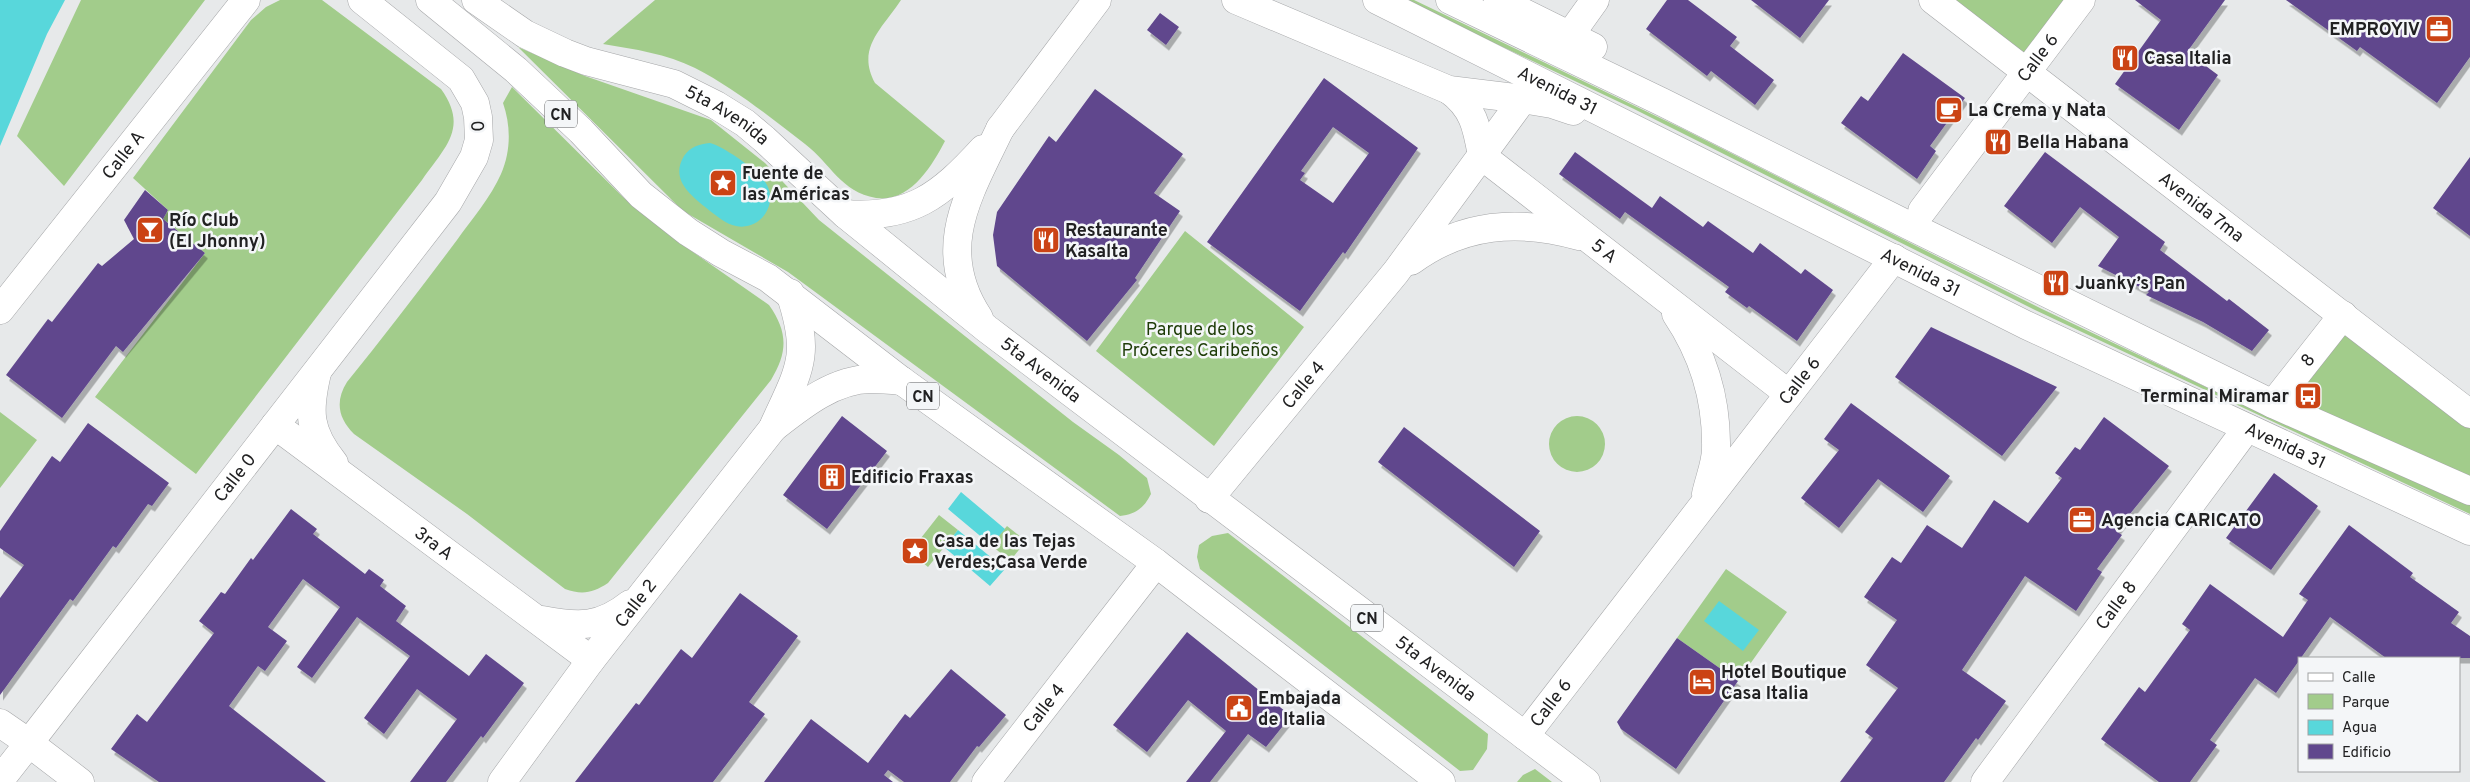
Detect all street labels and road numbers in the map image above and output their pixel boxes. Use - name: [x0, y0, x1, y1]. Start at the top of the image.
- street label: Calle 6: [2013, 30, 2065, 88]
- street label: Avenida 31: [1513, 62, 1601, 121]
- street label: 5ta Avenida: [681, 81, 773, 151]
- road number: CN: [545, 100, 577, 128]
- street label: 0: [468, 120, 491, 132]
- street label: Calle A: [98, 127, 151, 185]
- street label: Avenida 7ma: [2153, 168, 2248, 248]
- street label: 5 A: [1586, 235, 1621, 269]
- street label: Avenida 31: [1876, 244, 1964, 303]
- street label: 5ta Avenida: [995, 333, 1085, 409]
- street label: 8: [2296, 349, 2321, 372]
- street label: Calle 6: [1775, 353, 1827, 410]
- street label: Calle 4: [1278, 357, 1331, 415]
- road number: CN: [907, 382, 939, 410]
- street label: Avenida 31: [2241, 418, 2329, 475]
- street label: Calle 0: [210, 449, 262, 508]
- street label: 3ra A: [409, 522, 457, 566]
- street label: Calle 2: [611, 575, 663, 633]
- street label: Calle 8: [2091, 577, 2143, 635]
- road number: CN: [1351, 604, 1383, 632]
- street label: 5ta Avenida: [1390, 632, 1480, 708]
- street label: Calle 6: [1526, 675, 1578, 733]
- street label: Calle 4: [1019, 680, 1071, 738]

